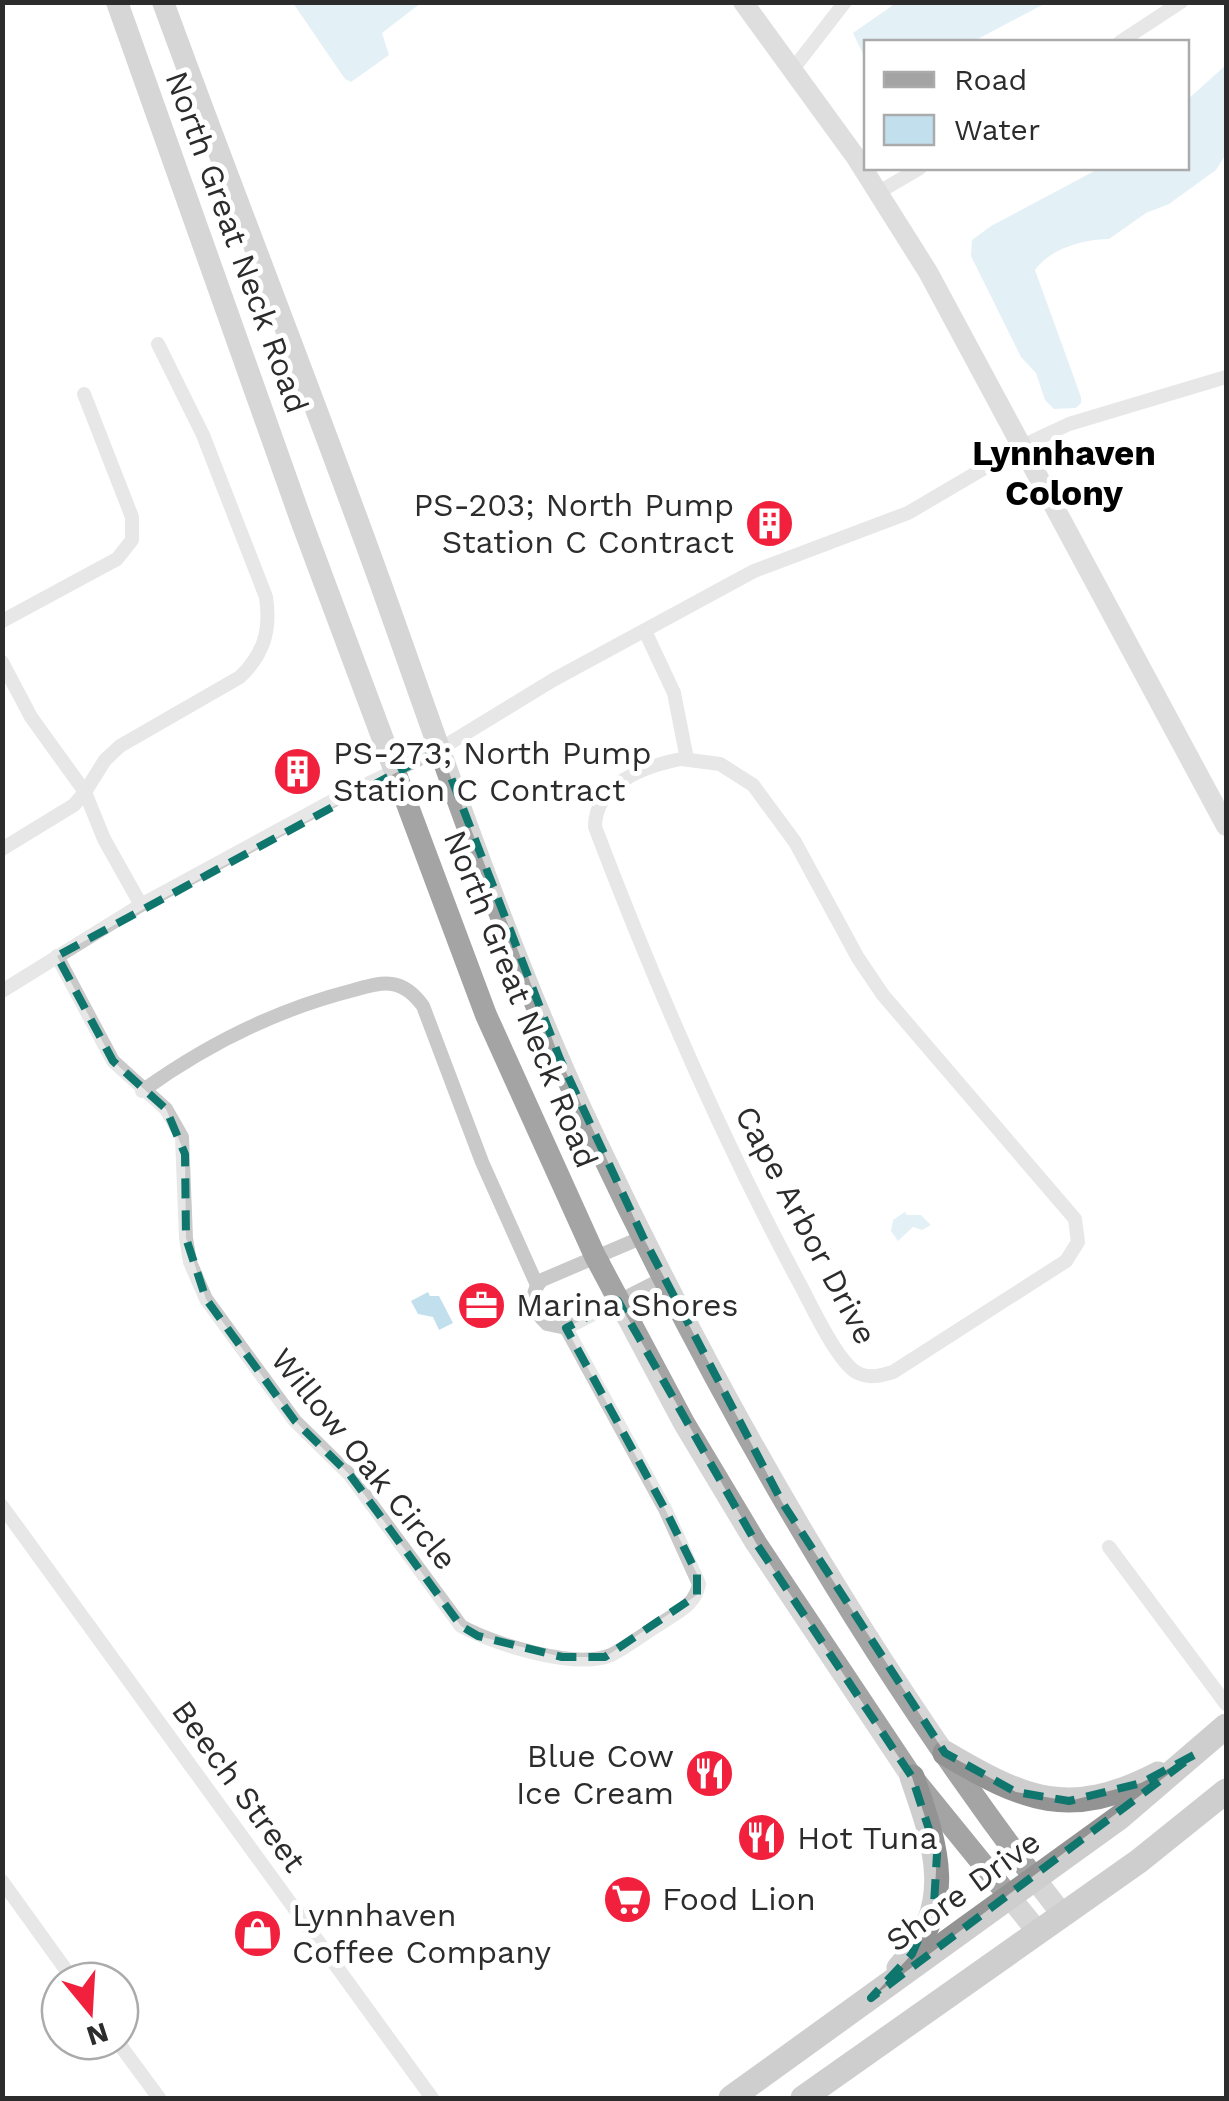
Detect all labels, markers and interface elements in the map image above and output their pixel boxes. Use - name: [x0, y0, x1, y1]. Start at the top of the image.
- legend: [864, 40, 1189, 170]
- text: Road: [954, 62, 1027, 97]
- street label: North Great Neck Road: [157, 66, 317, 418]
- text: Water: [954, 112, 1040, 147]
- district label: Lynnhaven Colony: [972, 432, 1156, 514]
- place label: PS-203; North Pump Station C Contract: [413, 486, 734, 561]
- building icon: PS-203; North Pump Station C Contract: [743, 497, 795, 549]
- place label: PS-273; North Pump Station C Contract: [333, 734, 652, 809]
- building icon: PS-273; North Pump Station C Contract: [272, 745, 324, 797]
- street label: North Great Neck Road: [436, 825, 606, 1173]
- street label: Cape Arbor Drive: [727, 1099, 885, 1351]
- office icon: Marina Shores: [455, 1279, 507, 1331]
- place label: Marina Shores: [516, 1286, 738, 1324]
- street label: Willow Oak Circle: [263, 1341, 465, 1577]
- street label: Beech Street: [164, 1693, 314, 1879]
- place label: Blue Cow Ice Cream: [516, 1737, 674, 1812]
- restaurant icon: Blue Cow Ice Cream: [683, 1748, 735, 1800]
- restaurant icon: Hot Tuna: [736, 1812, 788, 1864]
- place label: Hot Tuna: [797, 1819, 938, 1857]
- street label: Shore Drive: [879, 1822, 1047, 1960]
- supermarket icon: Food Lion: [601, 1873, 653, 1925]
- place label: Food Lion: [662, 1880, 816, 1918]
- place label: Lynnhaven Coffee Company: [292, 1896, 552, 1971]
- shop icon: Lynnhaven Coffee Company: [231, 1907, 283, 1959]
- north arrow: [40, 1961, 140, 2061]
- text: N: [83, 2015, 113, 2053]

